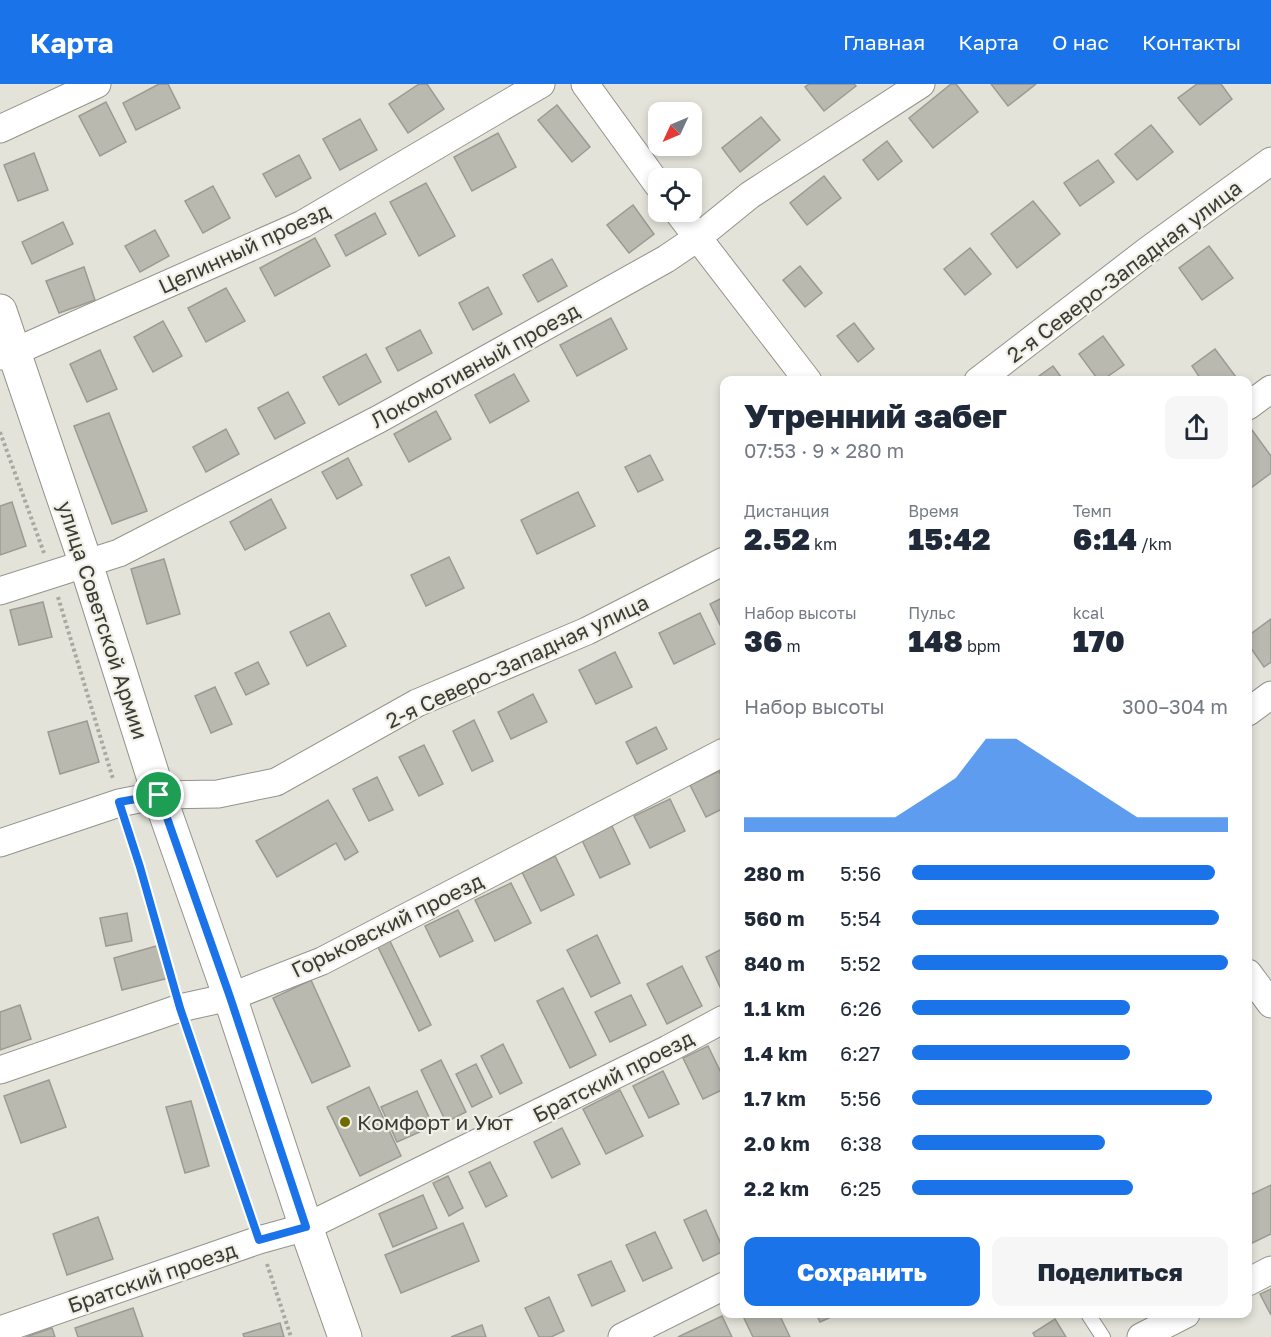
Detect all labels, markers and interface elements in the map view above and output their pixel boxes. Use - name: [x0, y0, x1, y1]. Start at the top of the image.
- text: Карта: [30, 26, 114, 59]
- text: Главная: [843, 29, 925, 55]
- text: Карта: [958, 29, 1019, 55]
- text: О нас: [1052, 29, 1109, 55]
- text: Контакты: [1142, 29, 1241, 55]
- north arrow: [648, 102, 702, 156]
- map controls: [648, 102, 702, 222]
- button: locate: [648, 168, 702, 222]
- street label: 2-я Северо-Западная улица: [1001, 174, 1247, 368]
- street label: Целинный проезд: [154, 197, 334, 299]
- street label: Локомотивный проезд: [366, 297, 584, 433]
- text: Утренний забег: [744, 396, 1007, 435]
- button: share: [1165, 396, 1228, 459]
- text: 07:53 · 9 × 280 m: [744, 438, 904, 462]
- street label: улица Советской Армии: [52, 498, 154, 742]
- text: Дистанция: [744, 501, 829, 521]
- text: Время: [908, 501, 959, 521]
- text: Темп: [1073, 501, 1112, 521]
- text: 2.52: [744, 521, 810, 557]
- text: 15:42: [908, 521, 991, 557]
- text: 6:14: [1073, 521, 1137, 557]
- text: km: [810, 534, 837, 554]
- text: /km: [1137, 534, 1172, 554]
- street label: 2-я Северо-Западная улица: [381, 589, 653, 733]
- text: Набор высоты: [744, 603, 857, 623]
- text: Пульс: [908, 603, 956, 623]
- text: kcal: [1073, 603, 1104, 623]
- text: 36: [744, 623, 782, 659]
- text: 148: [908, 623, 963, 659]
- text: 170: [1073, 623, 1125, 659]
- text: m: [782, 636, 801, 656]
- text: bpm: [963, 636, 1001, 656]
- text: Набор высоты: [744, 694, 885, 718]
- text: 300–304 m: [1122, 694, 1228, 718]
- pin: [133, 769, 184, 820]
- icon: arrive: [142, 778, 175, 811]
- text: 280 m: [744, 861, 805, 885]
- text: 5:56: [840, 861, 881, 885]
- street label: Горьковский проезд: [287, 867, 488, 983]
- text: 560 m: [744, 906, 804, 930]
- text: 5:54: [840, 906, 881, 930]
- text: 840 m: [744, 951, 805, 975]
- text: 5:52: [840, 951, 881, 975]
- text: 1.1 km: [744, 996, 805, 1020]
- text: 6:26: [840, 996, 882, 1020]
- street label: Братский проезд: [528, 1024, 698, 1128]
- text: 1.4 km: [744, 1041, 807, 1065]
- text: 6:27: [840, 1041, 880, 1065]
- text: 1.7 km: [744, 1086, 806, 1110]
- text: 5:56: [840, 1086, 881, 1110]
- place label: Комфорт и Уют: [357, 1109, 513, 1135]
- marker: Комфорт и Уют: [338, 1115, 352, 1129]
- text: 2.0 km: [744, 1131, 810, 1155]
- text: 6:38: [840, 1131, 882, 1155]
- text: 2.2 km: [744, 1176, 809, 1200]
- text: 6:25: [840, 1176, 881, 1200]
- street label: Братский проезд: [64, 1236, 240, 1318]
- button: Сохранить: [744, 1237, 980, 1306]
- button: Поделиться: [992, 1237, 1228, 1306]

